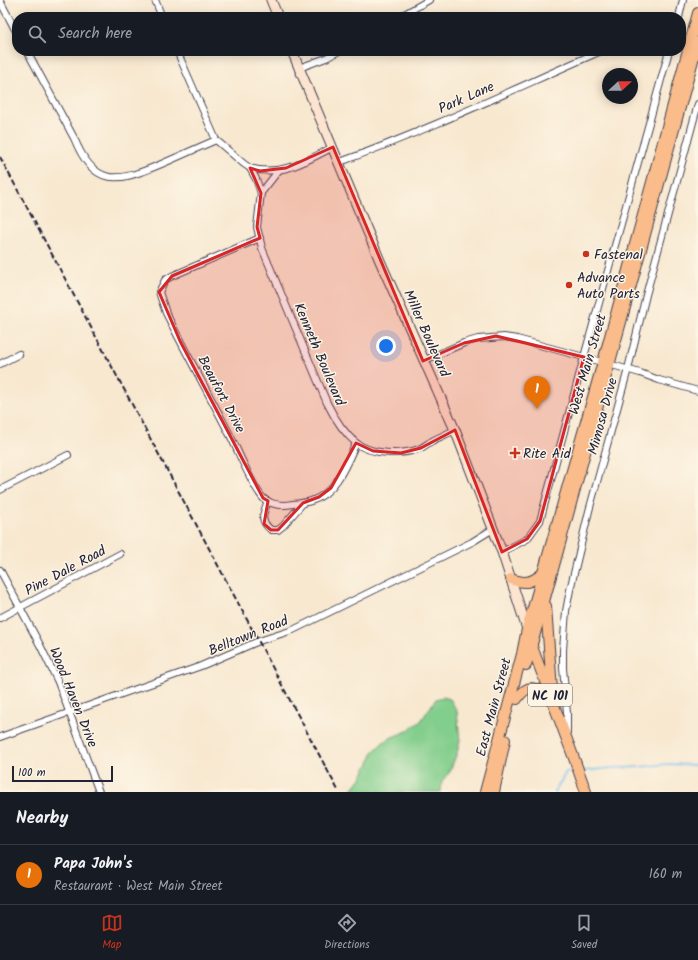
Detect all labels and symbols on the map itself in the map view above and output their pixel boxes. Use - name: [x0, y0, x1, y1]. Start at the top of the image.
- north arrow: [602, 68, 638, 104]
- street label: Park Lane: [435, 76, 498, 120]
- place label: Fastenal: [594, 244, 644, 266]
- marker: Fastenal: [581, 249, 591, 259]
- place label: Advance Auto Parts: [577, 267, 640, 305]
- marker: Advance Auto Parts: [564, 280, 574, 290]
- street label: Miller Boulevard: [397, 286, 456, 382]
- street label: Kenneth Boulevard: [287, 299, 351, 410]
- street label: West Main Street: [563, 311, 613, 417]
- your location: [376, 336, 396, 356]
- street label: Beaufort Drive: [191, 352, 251, 438]
- street label: Mimosa Drive: [582, 374, 624, 457]
- pin: 1: [524, 376, 550, 409]
- place label: Rite Aid: [523, 443, 572, 465]
- marker: Rite Aid: [510, 448, 520, 458]
- street label: Pine Dale Road: [21, 540, 111, 602]
- street label: Belltown Road: [205, 610, 293, 662]
- street label: Wood Haven Drive: [43, 644, 104, 752]
- street label: East Main Street: [470, 655, 518, 759]
- road number: NC 101: [528, 684, 572, 706]
- scale bar: [12, 764, 113, 783]

